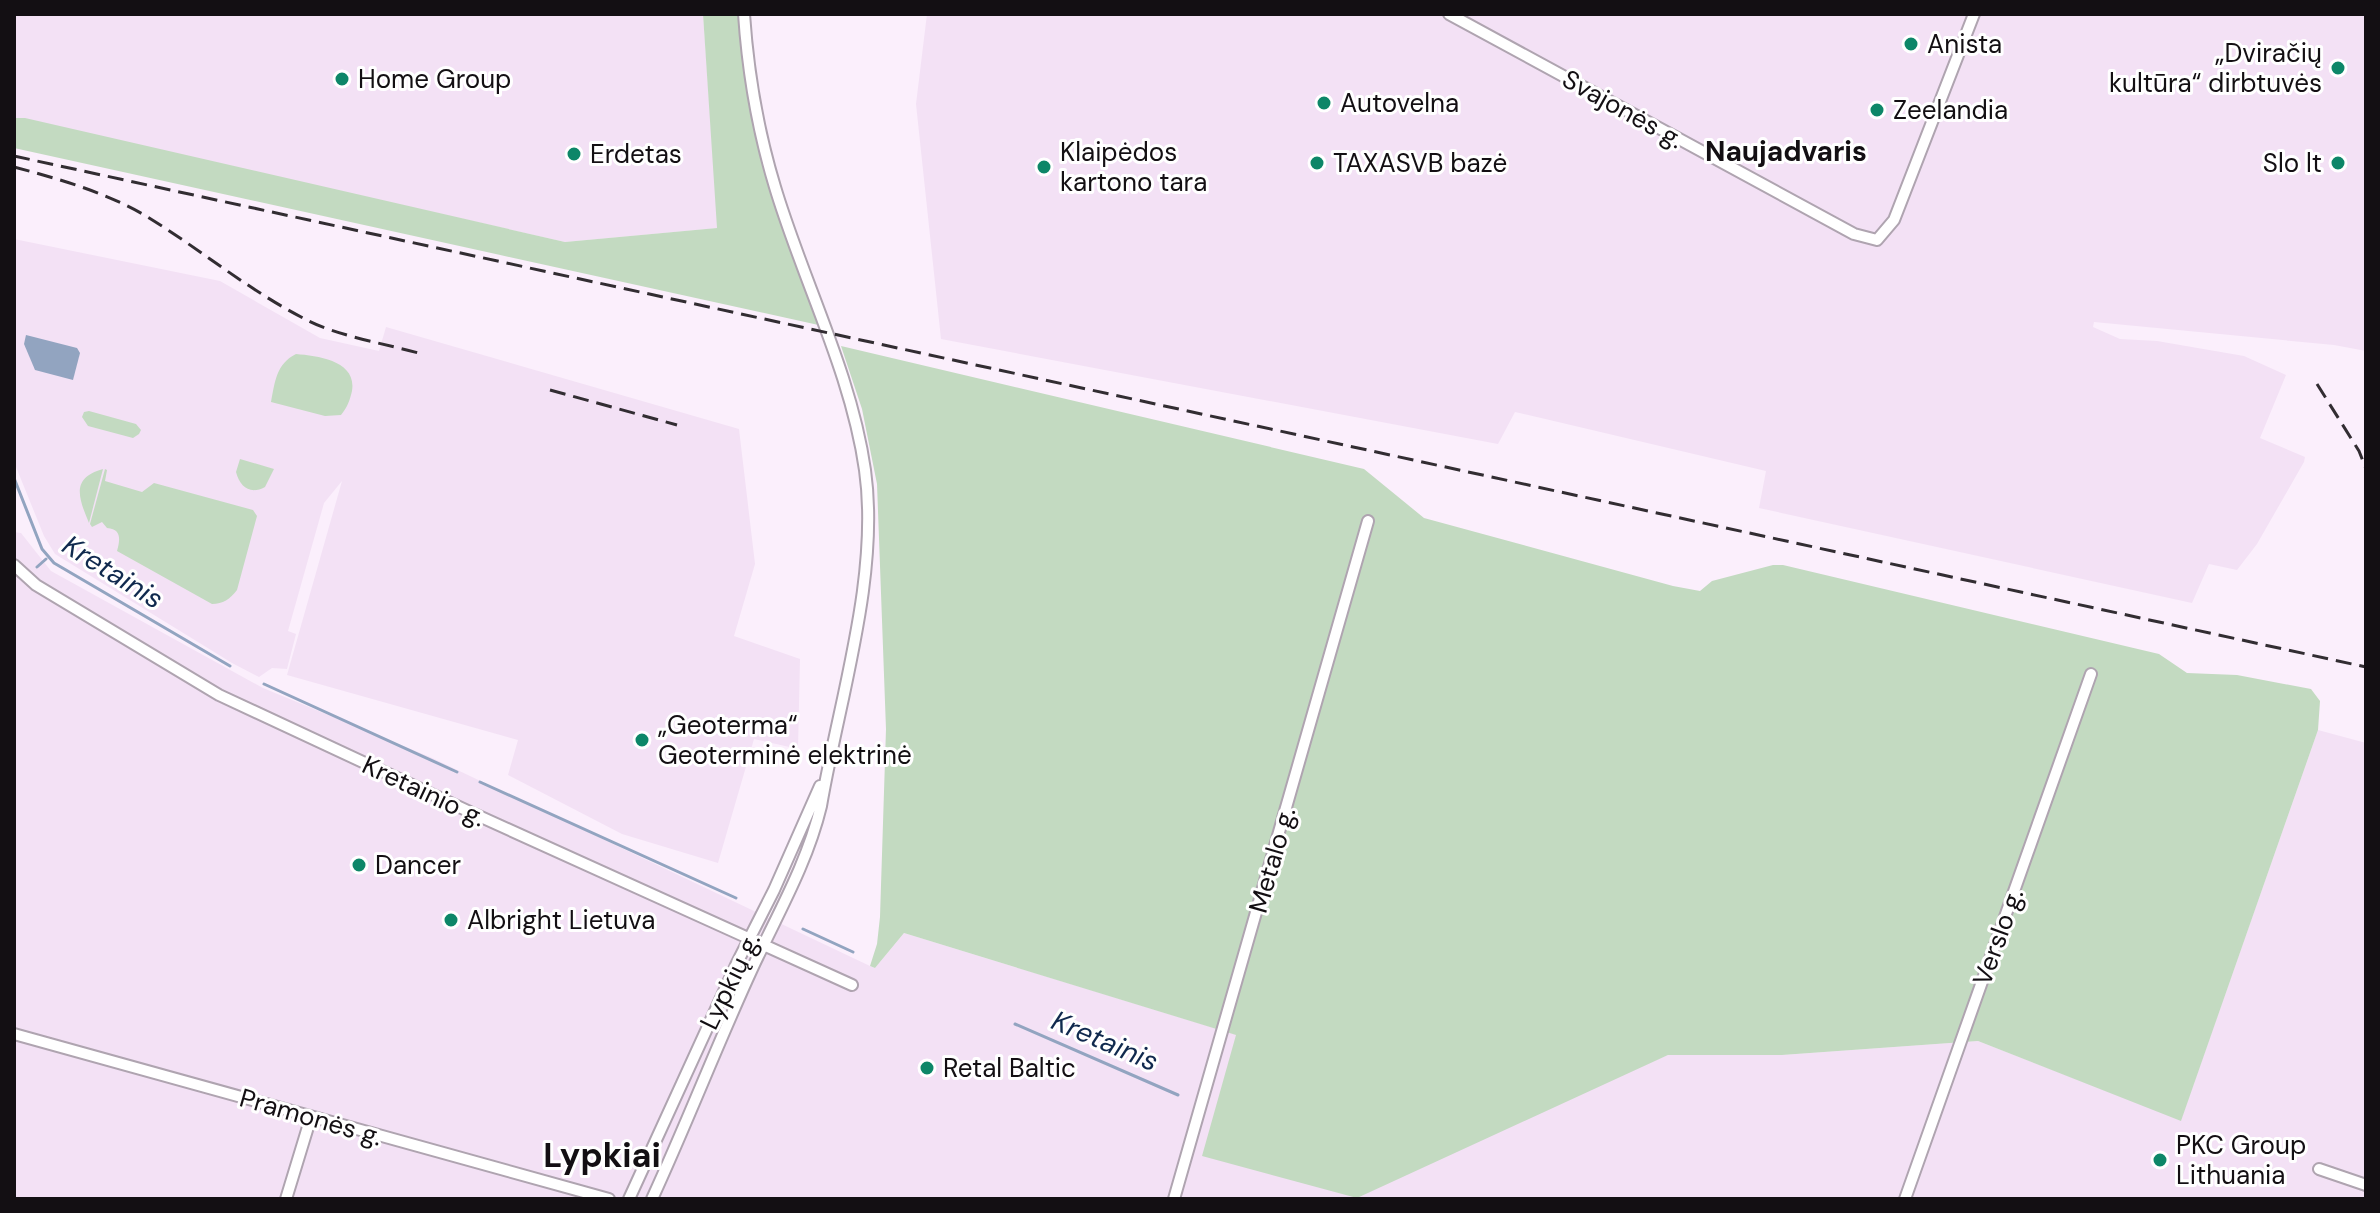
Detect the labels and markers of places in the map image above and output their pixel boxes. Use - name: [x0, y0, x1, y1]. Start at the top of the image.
- place label: Anista: [1927, 27, 2002, 61]
- marker: Anista: [1902, 35, 1920, 53]
- place label: „Dviračių kultūra“ dirbtuvės: [2109, 36, 2322, 100]
- marker: „Dviračių kultūra“ dirbtuvės: [2329, 59, 2347, 77]
- place label: Home Group: [358, 62, 511, 96]
- marker: Home Group: [333, 70, 351, 88]
- place label: Autovelna: [1340, 86, 1459, 120]
- place label: Zeelandia: [1893, 93, 2008, 127]
- marker: Autovelna: [1315, 94, 1333, 112]
- marker: Zeelandia: [1868, 101, 1886, 119]
- place label: Klaipėdos kartono tara: [1060, 135, 1207, 199]
- place label: Erdetas: [590, 137, 682, 171]
- marker: Erdetas: [565, 145, 583, 163]
- place label: TAXASVB bazė: [1333, 146, 1507, 180]
- place label: Slo lt: [2263, 146, 2322, 180]
- marker: TAXASVB bazė: [1308, 154, 1326, 172]
- marker: Slo lt: [2329, 154, 2347, 172]
- marker: Klaipėdos kartono tara: [1035, 158, 1053, 176]
- place label: „Geoterma“ Geoterminė elektrinė: [658, 708, 912, 772]
- marker: „Geoterma“ Geoterminė elektrinė: [633, 731, 651, 749]
- place label: Dancer: [375, 848, 461, 882]
- marker: Dancer: [350, 856, 368, 874]
- place label: Albright Lietuva: [467, 903, 655, 937]
- marker: Albright Lietuva: [442, 911, 460, 929]
- place label: Retal Baltic: [943, 1051, 1076, 1085]
- marker: Retal Baltic: [918, 1059, 936, 1077]
- place label: PKC Group Lithuania: [2176, 1128, 2306, 1192]
- marker: PKC Group Lithuania: [2151, 1151, 2169, 1169]

